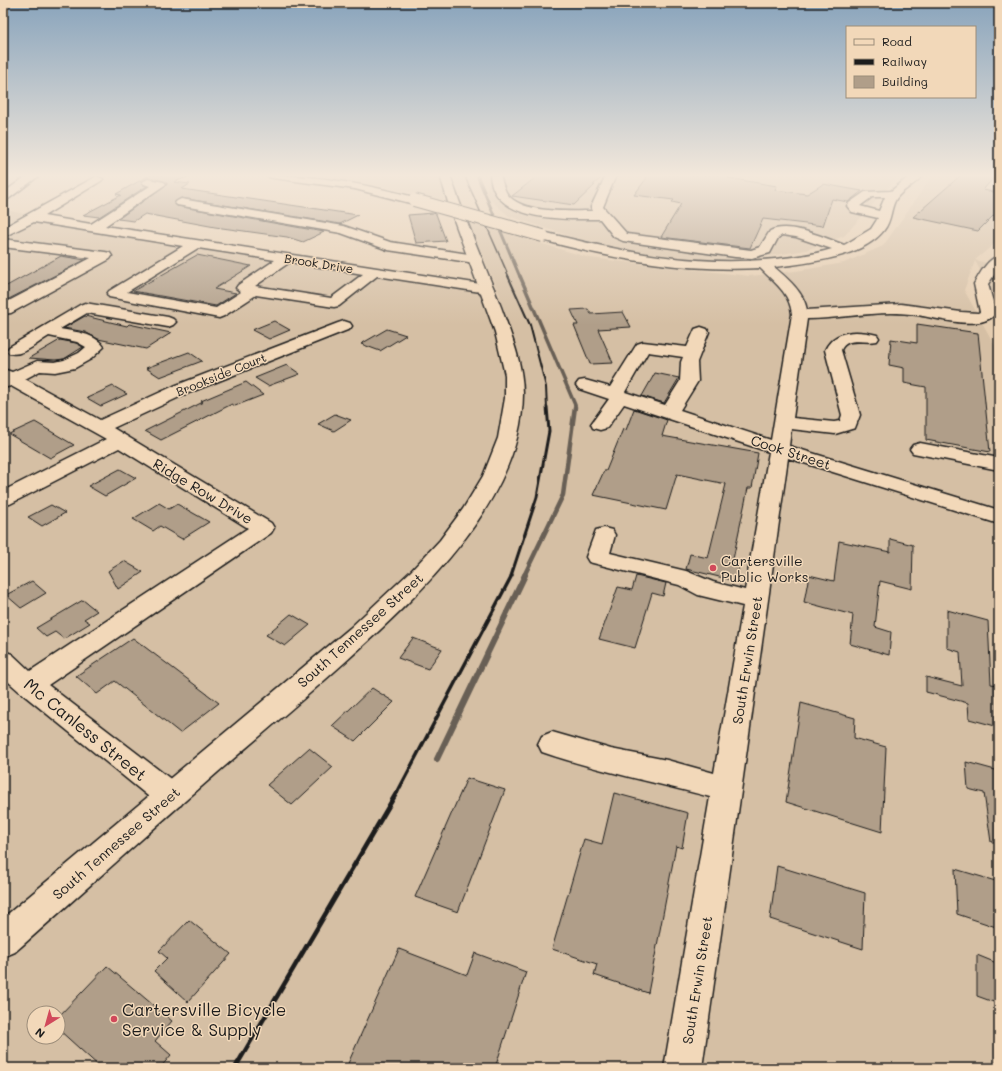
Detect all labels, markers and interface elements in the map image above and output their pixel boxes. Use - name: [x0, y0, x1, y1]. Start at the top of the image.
- legend: [846, 26, 976, 98]
- text: Road: [882, 33, 912, 49]
- text: Railway: [882, 53, 927, 69]
- text: Building: [882, 73, 928, 89]
- street label: Brook Drive: [283, 250, 355, 276]
- street label: Brookside Court: [173, 349, 269, 399]
- street label: Cook Street: [749, 430, 833, 474]
- street label: Ridge Row Drive: [150, 454, 256, 528]
- place label: Cartersville Public Works: [721, 551, 809, 586]
- marker: Cartersville Public Works: [708, 563, 718, 573]
- street label: South Tennessee Street: [293, 568, 427, 692]
- street label: South Erwin Street: [727, 595, 767, 725]
- street label: Mc Canless Street: [20, 673, 152, 785]
- street label: South Tennessee Street: [48, 782, 184, 904]
- street label: South Erwin Street: [677, 915, 717, 1045]
- place label: Cartersville Bicycle Service & Supply: [122, 998, 286, 1040]
- north arrow: [26, 1005, 66, 1045]
- marker: Cartersville Bicycle Service & Supply: [109, 1014, 119, 1024]
- text: N: [32, 1025, 48, 1042]

